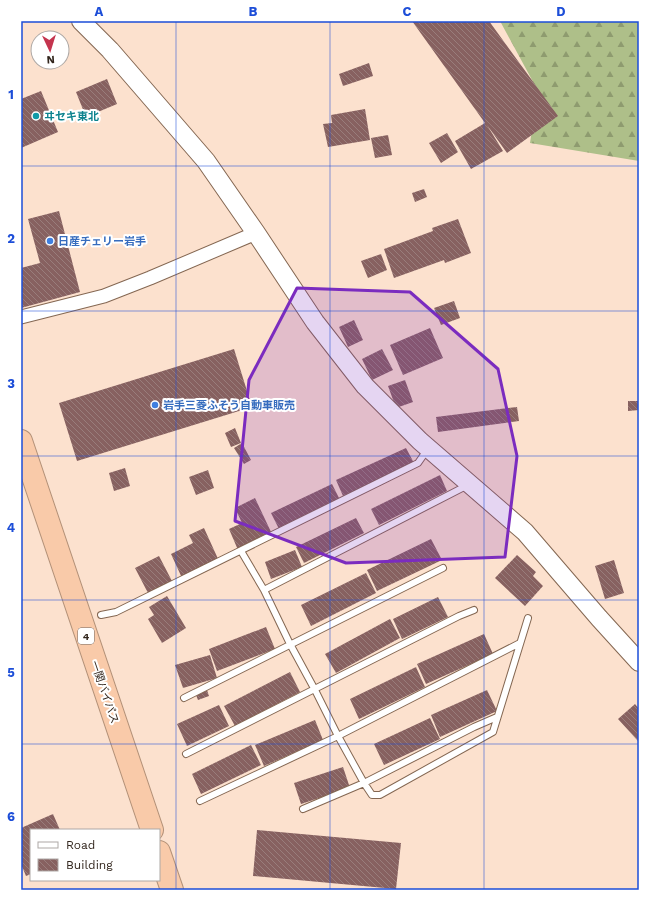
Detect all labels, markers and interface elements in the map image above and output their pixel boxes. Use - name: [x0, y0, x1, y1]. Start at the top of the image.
- text: A: [95, 4, 104, 19]
- text: B: [249, 4, 258, 19]
- text: C: [403, 4, 412, 19]
- text: D: [556, 4, 566, 19]
- north arrow: [30, 30, 70, 70]
- text: N: [46, 53, 55, 66]
- text: 1: [8, 87, 14, 102]
- place label: ヰセキ東北: [44, 110, 99, 123]
- marker: ヰセキ東北: [31, 111, 41, 121]
- text: 2: [7, 231, 15, 246]
- place label: 日産チェリー岩手: [58, 235, 146, 248]
- marker: 日産チェリー岩手: [45, 236, 55, 246]
- text: 3: [7, 376, 15, 391]
- place label: 岩手三菱ふそう自動車販売: [163, 399, 295, 412]
- marker: 岩手三菱ふそう自動車販売: [150, 400, 160, 410]
- text: 4: [7, 520, 16, 535]
- road number: 4: [78, 628, 94, 644]
- street label: 一関バイパス: [88, 659, 121, 725]
- text: 5: [7, 665, 15, 680]
- text: 6: [7, 809, 15, 824]
- legend: [30, 829, 160, 881]
- text: Road: [66, 838, 95, 852]
- text: Building: [66, 858, 113, 872]

